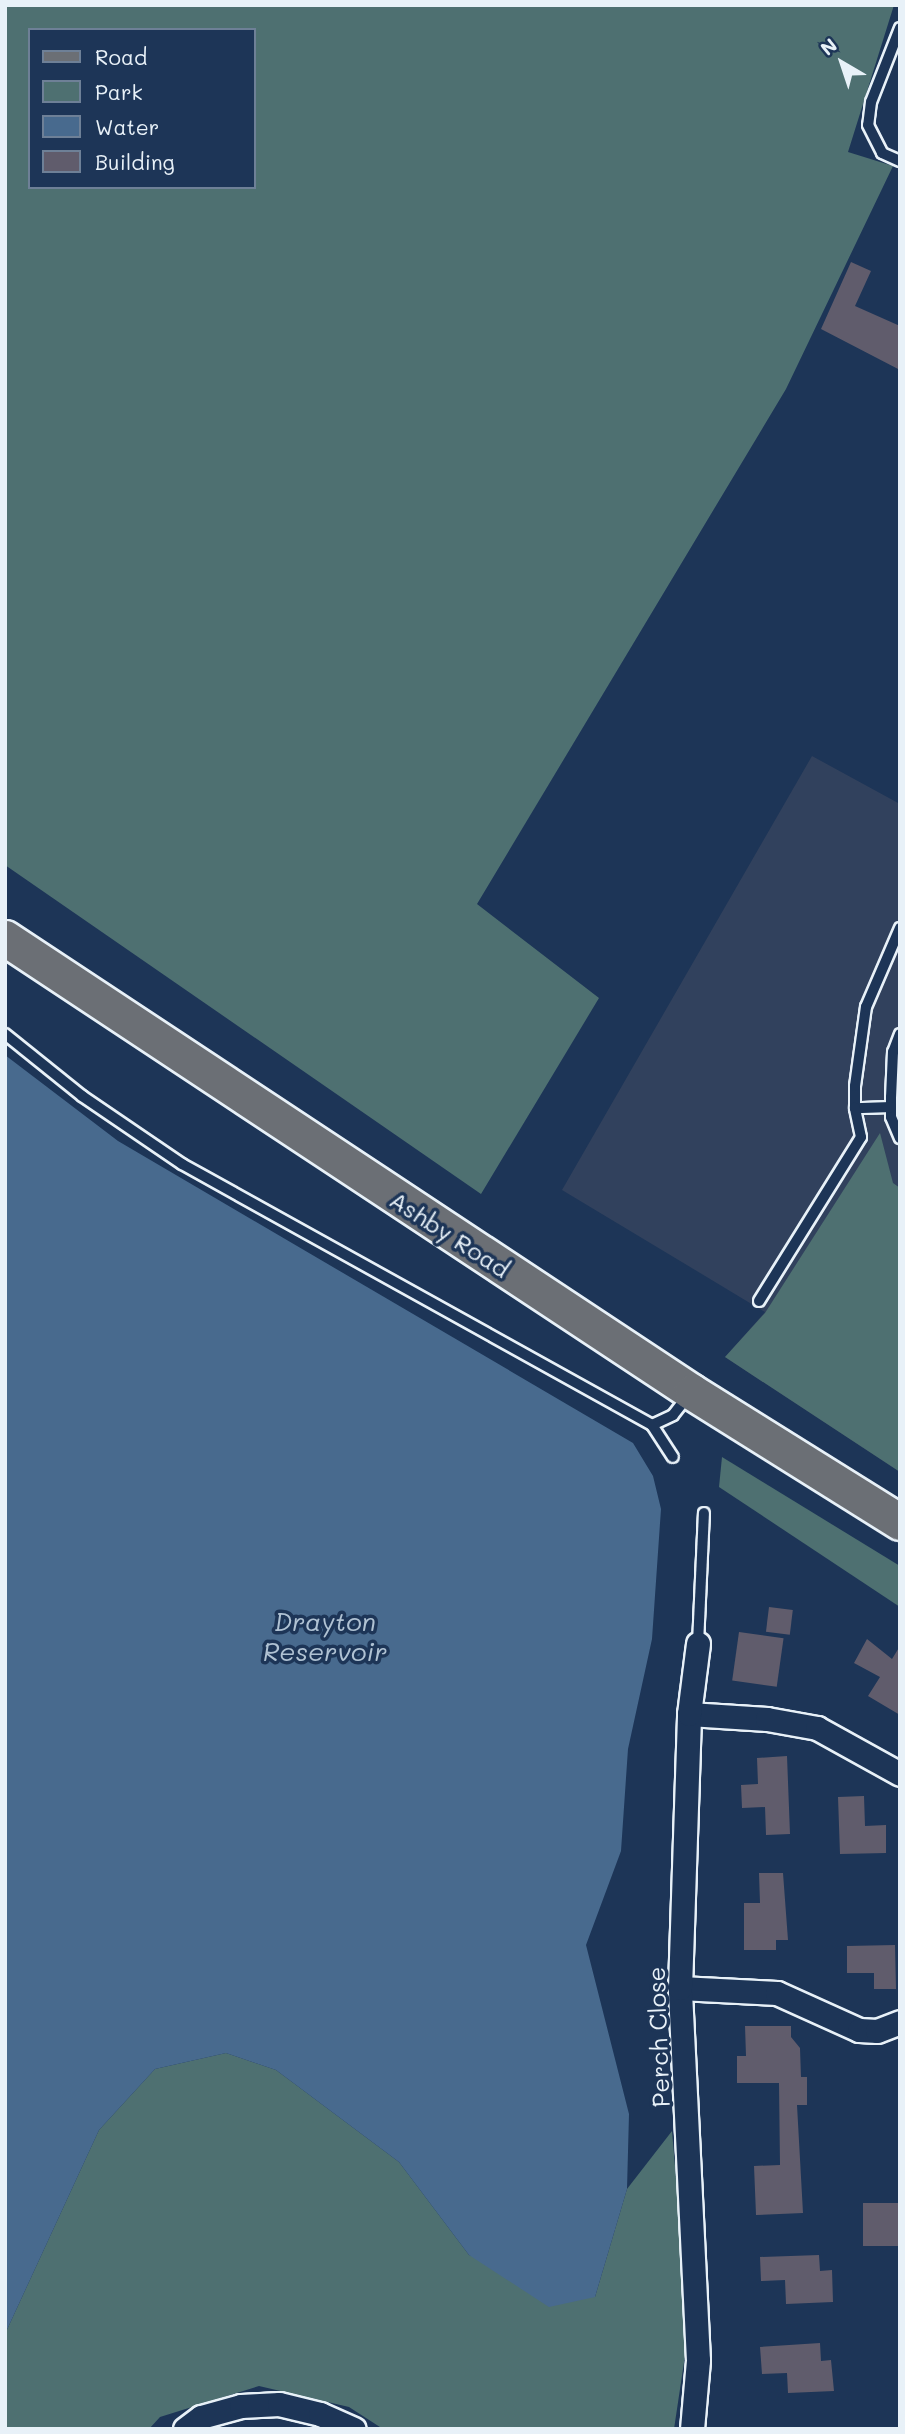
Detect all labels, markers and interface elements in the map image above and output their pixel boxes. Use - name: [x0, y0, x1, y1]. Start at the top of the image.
- legend: [28, 28, 256, 189]
- north arrow: [807, 28, 877, 98]
- text: N: [815, 32, 842, 61]
- text: Road: [95, 43, 147, 70]
- text: Park: [95, 78, 143, 105]
- text: Water: [95, 113, 159, 140]
- text: Building: [95, 148, 175, 175]
- street label: Ashby Road: [385, 1185, 515, 1283]
- water label: Drayton Reservoir: [263, 1606, 387, 1668]
- street label: Perch Close: [641, 1966, 675, 2108]

